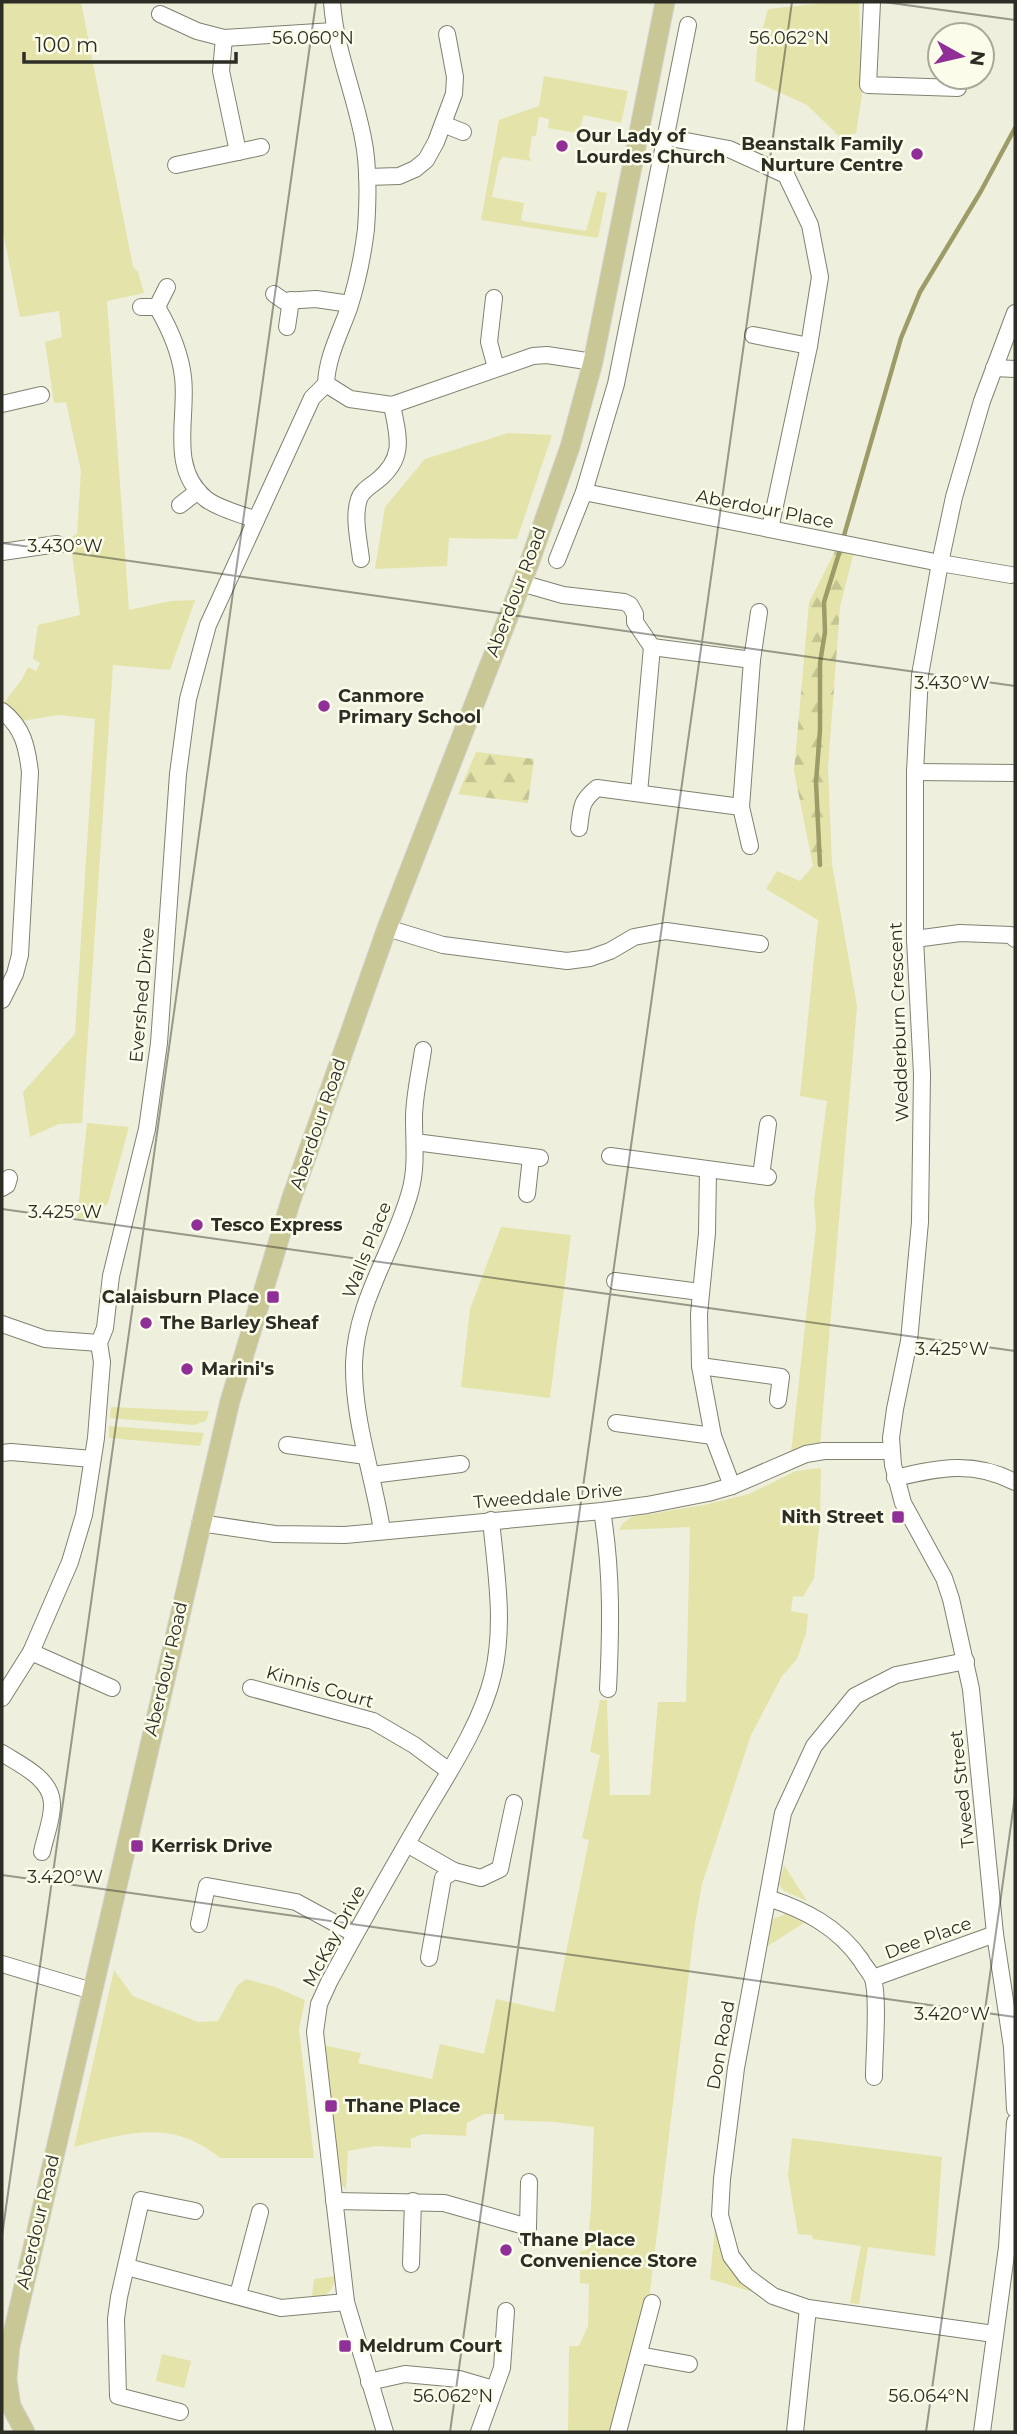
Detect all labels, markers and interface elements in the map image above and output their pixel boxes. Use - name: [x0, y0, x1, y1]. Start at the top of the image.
- scale bar: [24, 21, 236, 65]
- north arrow: [926, 21, 996, 91]
- text: 56.060°N: [272, 27, 354, 49]
- text: 56.062°N: [749, 27, 829, 49]
- text: 100 m: [35, 32, 98, 57]
- text: N: [965, 49, 990, 68]
- place label: Our Lady of Lourdes Church: [576, 125, 725, 168]
- place label: Beanstalk Family Nurture Centre: [741, 133, 903, 176]
- marker: Our Lady of Lourdes Church: [554, 138, 570, 154]
- marker: Beanstalk Family Nurture Centre: [909, 146, 925, 162]
- street label: Aberdour Place: [694, 485, 836, 533]
- street label: Aberdour Road: [481, 524, 551, 660]
- text: 3.430°W: [27, 535, 103, 557]
- text: 3.430°W: [914, 672, 990, 694]
- place label: Canmore Primary School: [338, 685, 481, 728]
- marker: Canmore Primary School: [316, 698, 332, 714]
- street label: Wedderburn Crescent: [885, 922, 913, 1122]
- street label: Evershed Drive: [125, 927, 159, 1063]
- street label: Aberdour Road: [285, 1055, 351, 1193]
- street label: Walls Place: [338, 1198, 396, 1301]
- text: 3.425°W: [28, 1201, 102, 1223]
- place label: Tesco Express: [211, 1214, 343, 1236]
- marker: Tesco Express: [189, 1217, 205, 1233]
- place label: Calaisburn Place: [102, 1286, 259, 1308]
- marker: Calaisburn Place: [265, 1289, 281, 1305]
- place label: The Barley Sheaf: [160, 1312, 319, 1334]
- marker: The Barley Sheaf: [138, 1315, 154, 1331]
- text: 3.425°W: [915, 1338, 989, 1360]
- place label: Marini's: [201, 1358, 274, 1380]
- marker: Marini's: [179, 1361, 195, 1377]
- street label: Tweeddale Drive: [473, 1479, 624, 1513]
- place label: Nith Street: [781, 1506, 884, 1528]
- marker: Nith Street: [890, 1509, 906, 1525]
- street label: Aberdour Road: [140, 1600, 192, 1738]
- street label: Kinnis Court: [264, 1661, 376, 1713]
- street label: Tweed Street: [945, 1729, 979, 1849]
- place label: Kerrisk Drive: [151, 1835, 272, 1857]
- marker: Kerrisk Drive: [129, 1838, 145, 1854]
- text: 3.420°W: [27, 1866, 103, 1888]
- street label: McKay Drive: [298, 1881, 370, 1991]
- street label: Dee Place: [882, 1912, 974, 1964]
- street label: Don Road: [702, 1999, 740, 2091]
- text: 3.420°W: [914, 2003, 990, 2025]
- place label: Thane Place: [345, 2095, 460, 2117]
- marker: Thane Place: [323, 2098, 339, 2114]
- street label: Aberdour Road: [12, 2153, 64, 2291]
- place label: Thane Place Convenience Store: [520, 2229, 697, 2272]
- marker: Thane Place Convenience Store: [498, 2242, 514, 2258]
- place label: Meldrum Court: [359, 2335, 502, 2357]
- marker: Meldrum Court: [337, 2338, 353, 2354]
- text: 56.062°N: [413, 2385, 493, 2407]
- text: 56.064°N: [888, 2385, 970, 2407]

